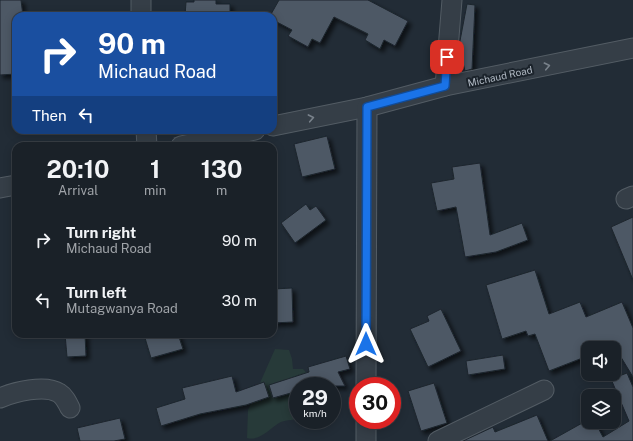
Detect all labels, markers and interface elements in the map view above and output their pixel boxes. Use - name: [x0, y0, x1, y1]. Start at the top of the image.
- text: 90 m: [98, 27, 166, 60]
- icon: right: [32, 28, 84, 80]
- pin: [430, 40, 464, 74]
- icon: arrive: [436, 46, 458, 68]
- text: Michaud Road: [98, 61, 217, 82]
- one-way arrow: [544, 62, 550, 70]
- street label: Michaud Road: [467, 63, 533, 89]
- icon: left: [75, 104, 97, 126]
- text: Then: [32, 107, 67, 124]
- one-way arrow: [308, 115, 314, 123]
- text: 20:10: [47, 155, 110, 183]
- text: 1: [150, 155, 160, 183]
- text: 130: [201, 155, 242, 183]
- text: Arrival: [58, 183, 98, 198]
- text: min: [144, 183, 166, 198]
- text: m: [216, 183, 227, 198]
- text: Turn right: [66, 224, 136, 241]
- icon: right: [32, 229, 54, 251]
- text: 90 m: [222, 232, 257, 249]
- text: Michaud Road: [66, 241, 152, 256]
- text: Turn left: [66, 284, 127, 301]
- icon: left: [32, 289, 54, 311]
- text: 30 m: [222, 292, 257, 309]
- text: Mutagwanya Road: [66, 301, 178, 316]
- position arrow: [345, 323, 387, 365]
- map controls: [581, 341, 621, 429]
- button: sound: [581, 341, 621, 381]
- speed limit sign: 30: [349, 377, 401, 429]
- text: 29: [302, 386, 328, 410]
- button: layers: [581, 389, 621, 429]
- text: km/h: [303, 407, 327, 419]

